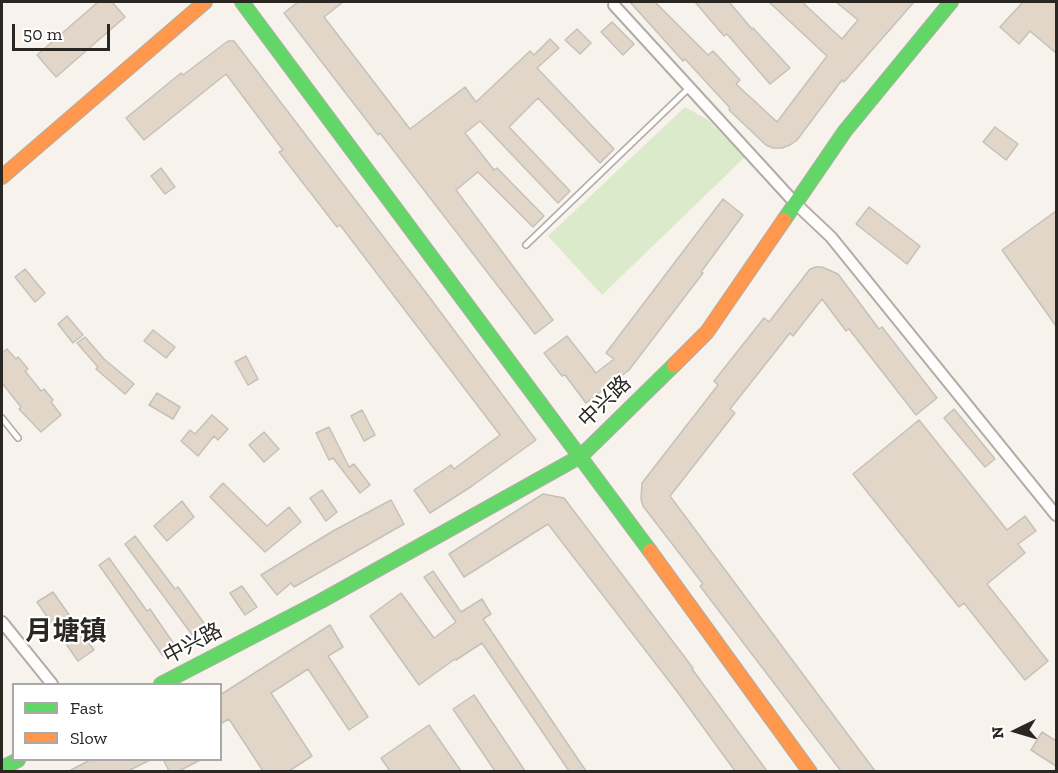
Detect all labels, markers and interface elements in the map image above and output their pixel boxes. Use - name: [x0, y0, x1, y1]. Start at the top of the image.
- scale bar: [15, 12, 112, 50]
- text: 50 m: [23, 23, 62, 45]
- street label: 中兴路: [574, 371, 636, 433]
- district label: 月塘镇: [26, 616, 106, 648]
- street label: 中兴路: [159, 618, 227, 670]
- legend: [12, 683, 222, 761]
- text: Fast: [70, 697, 103, 719]
- north arrow: [986, 701, 1046, 761]
- text: N: [988, 726, 1008, 740]
- text: Slow: [70, 727, 107, 749]

